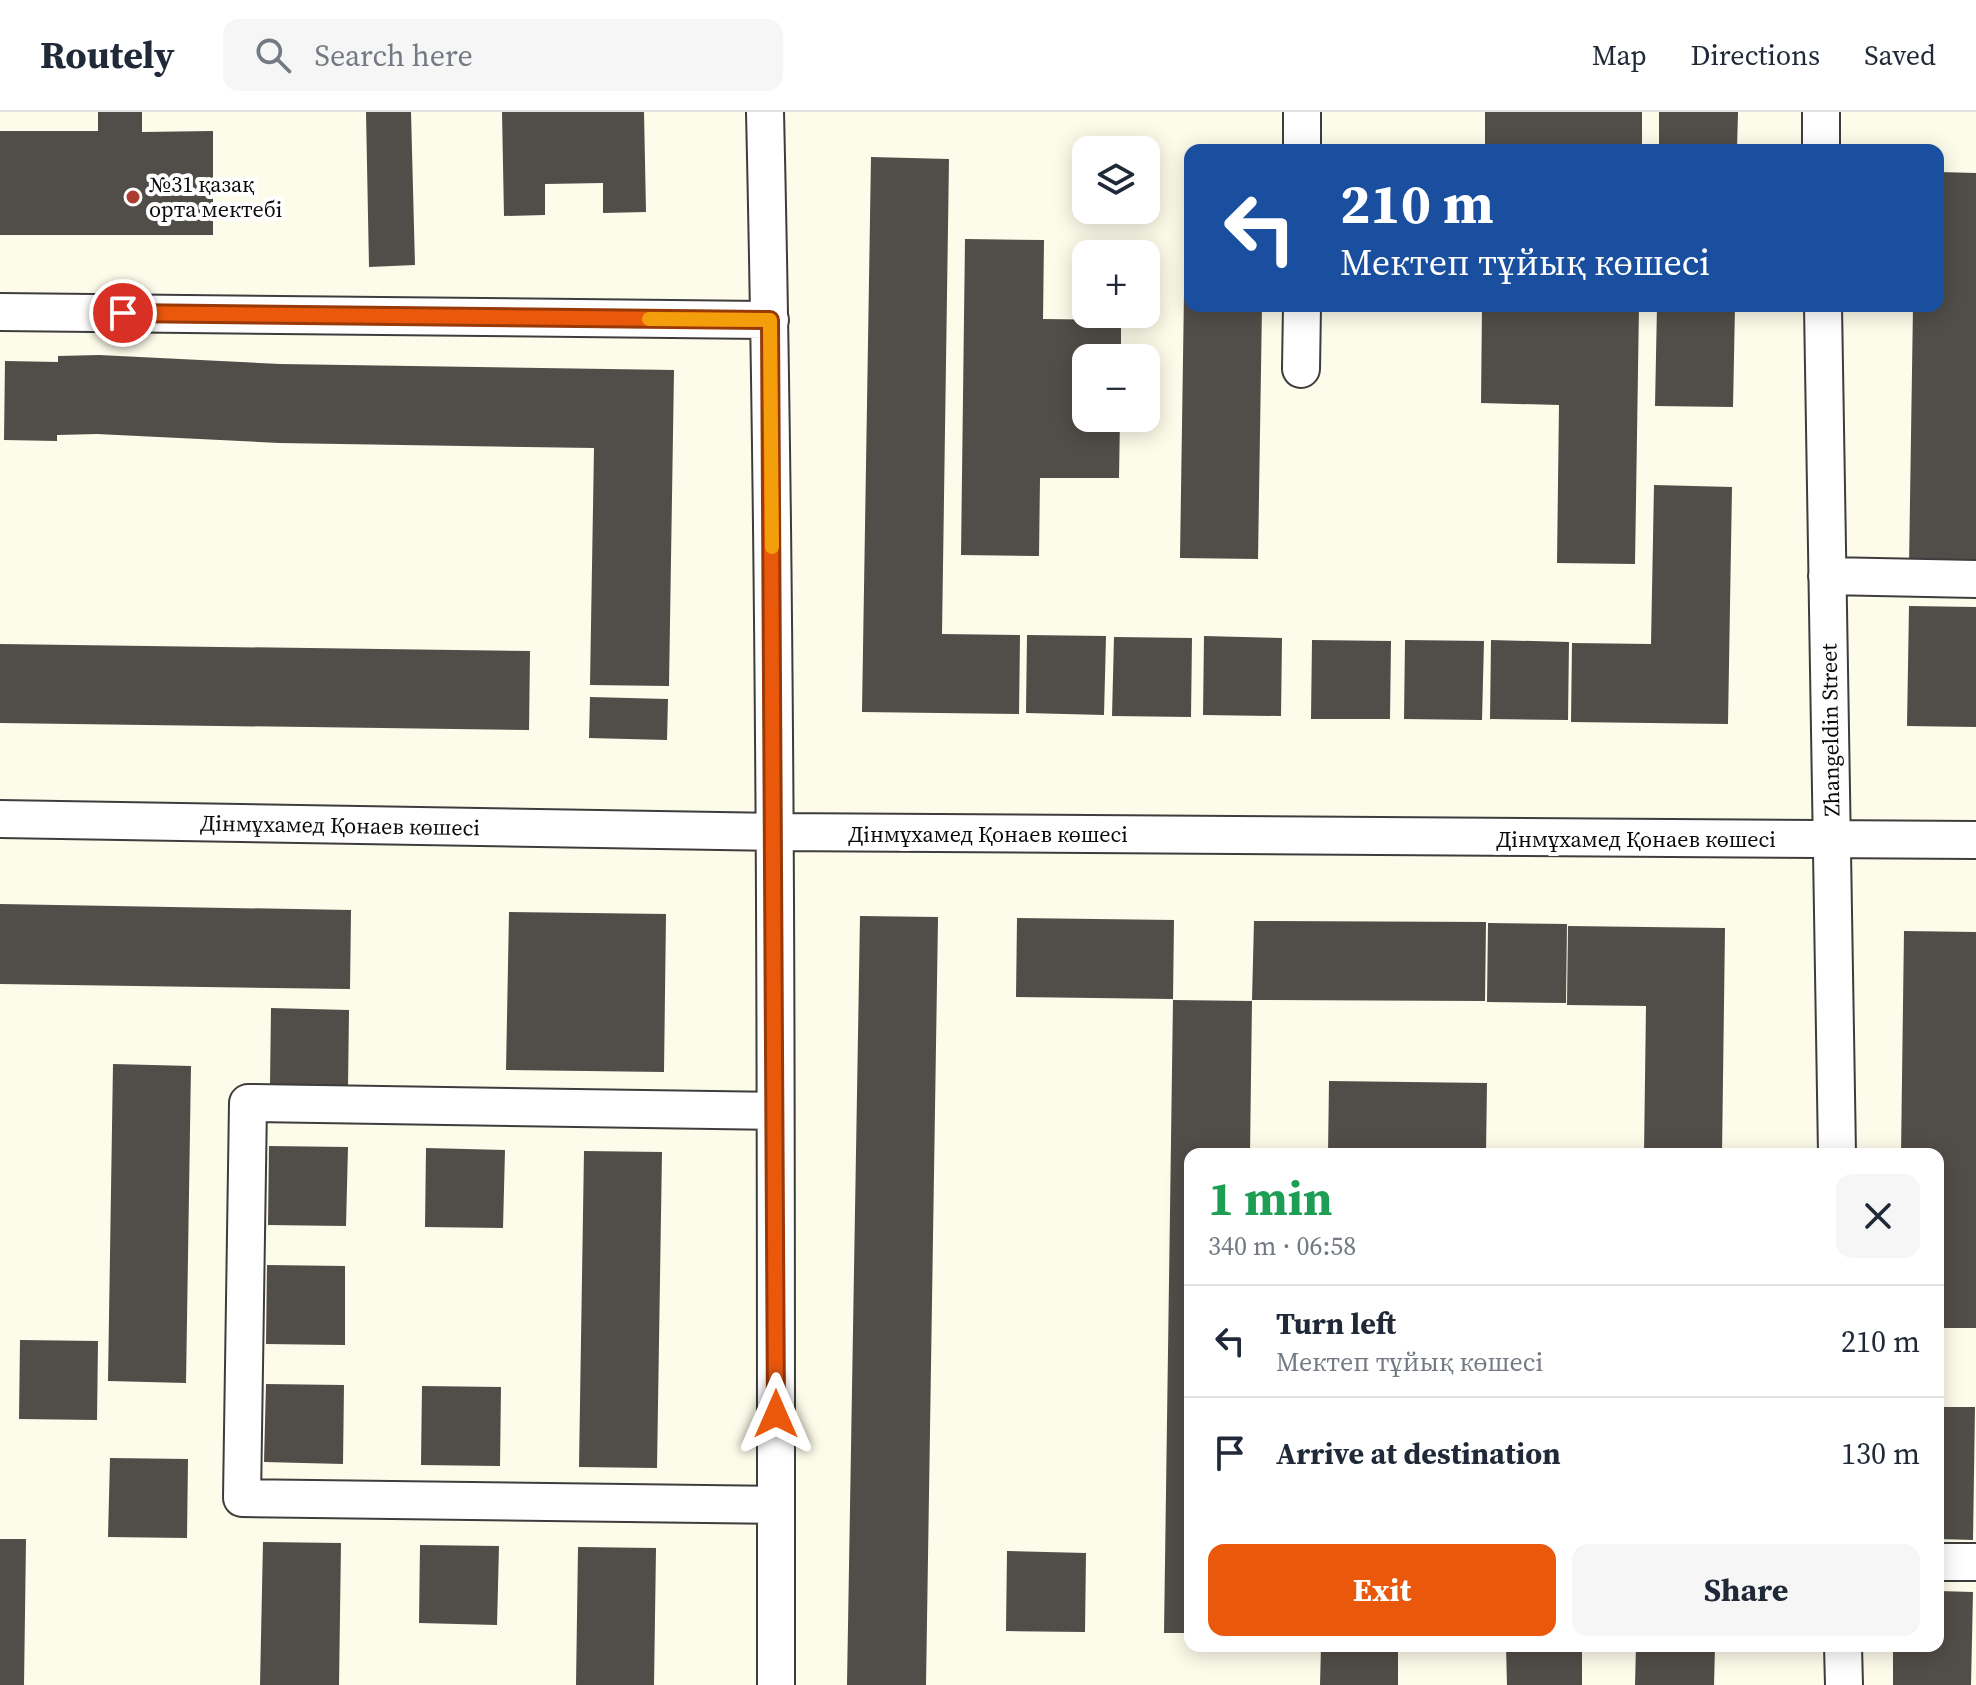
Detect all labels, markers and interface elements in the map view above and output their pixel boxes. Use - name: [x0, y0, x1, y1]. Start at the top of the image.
- search box: [223, 19, 783, 91]
- text: Routely: [40, 29, 175, 81]
- icon: search: [251, 33, 295, 77]
- text: Search here: [315, 35, 473, 76]
- text: Map: [1592, 36, 1647, 74]
- text: Directions: [1691, 36, 1820, 74]
- text: Saved: [1864, 36, 1936, 74]
- map controls: [1072, 136, 1160, 432]
- button: layers: [1072, 136, 1160, 224]
- text: 210 m: [1340, 165, 1494, 242]
- place label: №31 қазақ орта мектебі: [149, 169, 282, 224]
- icon: left: [1208, 176, 1312, 280]
- marker: №31 қазақ орта мектебі: [124, 188, 142, 206]
- text: Мектеп тұйық көшесі: [1340, 238, 1710, 287]
- button: +: [1072, 240, 1160, 328]
- pin: [89, 279, 157, 347]
- icon: arrive: [101, 291, 145, 335]
- button: −: [1072, 344, 1160, 432]
- street label: Zhangeldin Street: [1813, 642, 1847, 817]
- street label: Дінмұхамед Қонаев көшесі: [200, 808, 480, 842]
- street label: Дінмұхамед Қонаев көшесі: [848, 819, 1128, 849]
- street label: Дінмұхамед Қонаев көшесі: [1496, 824, 1776, 854]
- text: 1 min: [1208, 1165, 1333, 1231]
- button: close: [1836, 1174, 1920, 1258]
- text: 340 m · 06:58: [1208, 1228, 1356, 1264]
- text: Turn left: [1276, 1303, 1396, 1344]
- icon: left: [1208, 1319, 1252, 1363]
- text: 210 m: [1841, 1321, 1920, 1362]
- text: Мектеп тұйық көшесі: [1276, 1344, 1543, 1380]
- position arrow: [734, 1372, 818, 1456]
- icon: arrive: [1208, 1431, 1252, 1475]
- text: Arrive at destination: [1276, 1433, 1561, 1474]
- text: 130 m: [1841, 1433, 1920, 1474]
- button: Exit: [1208, 1544, 1556, 1636]
- button: Share: [1572, 1544, 1920, 1636]

